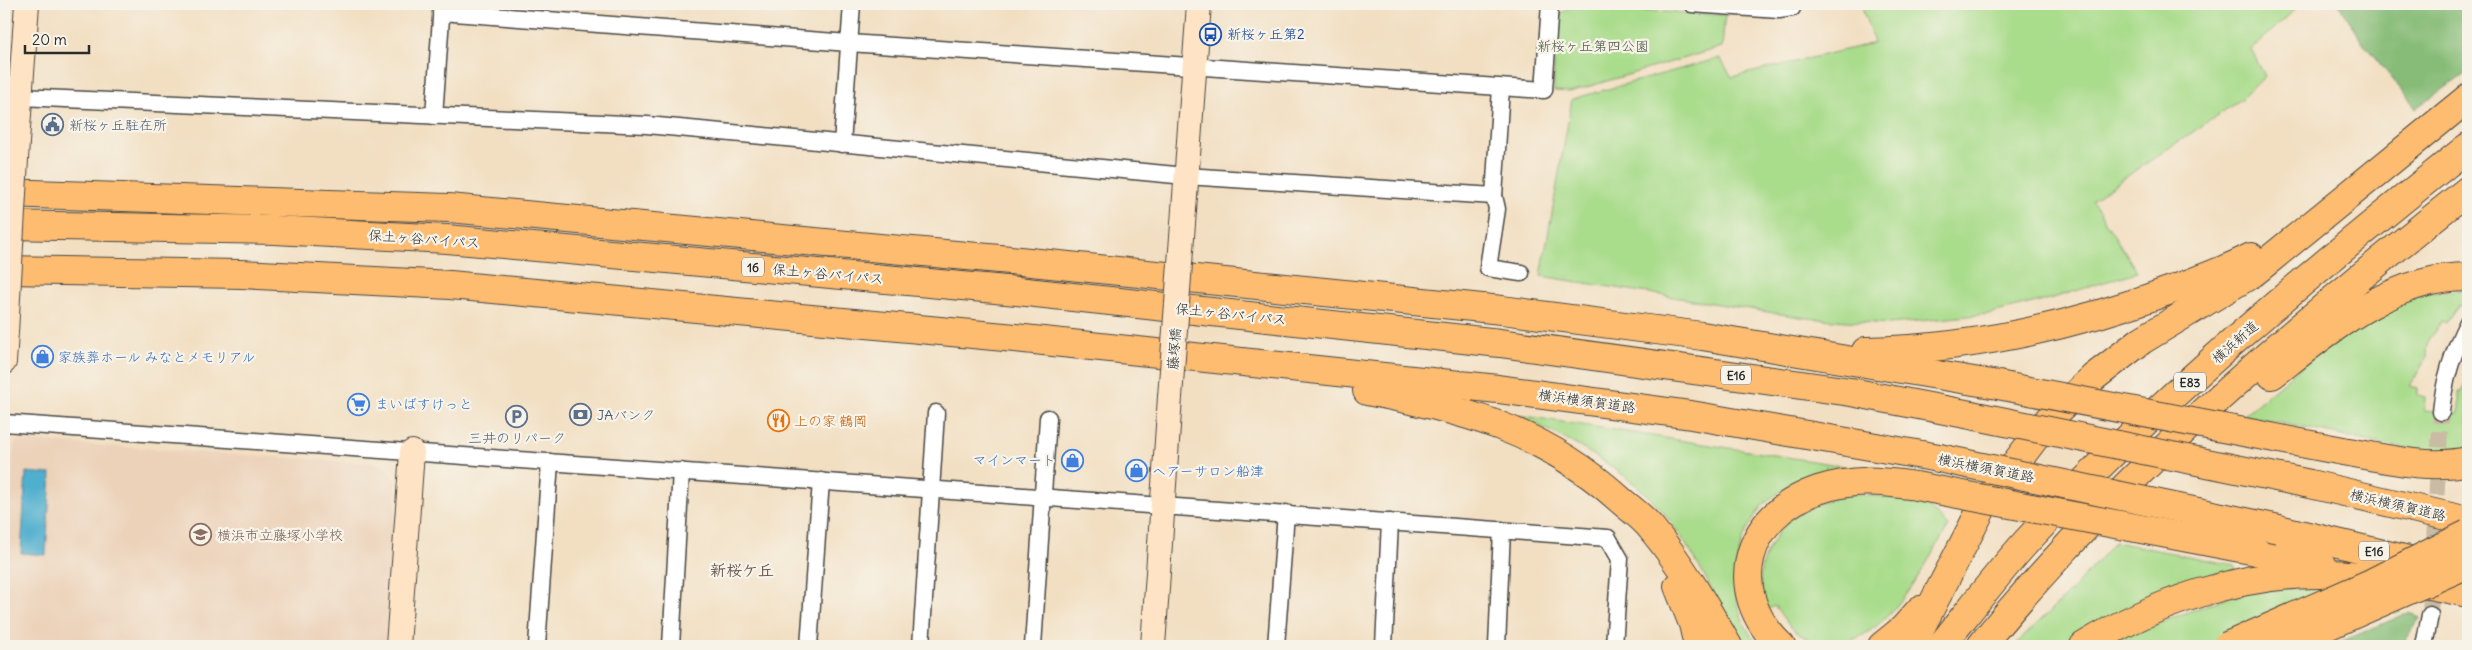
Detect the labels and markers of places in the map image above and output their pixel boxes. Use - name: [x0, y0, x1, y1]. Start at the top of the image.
- bus stop icon: 新桜ヶ丘第2: [1199, 22, 1223, 46]
- place label: 新桜ヶ丘第2: [1227, 25, 1305, 43]
- public building icon: 新桜ヶ丘駐在所: [41, 113, 65, 137]
- place label: 新桜ヶ丘駐在所: [69, 116, 167, 134]
- shop icon: 家族葬ホール みなとメモリアル: [30, 345, 54, 369]
- place label: 家族葬ホール みなとメモリアル: [58, 348, 256, 366]
- supermarket icon: まいばすけっと: [347, 392, 371, 416]
- place label: まいばすけっと: [375, 395, 473, 413]
- bank icon: JAバンク: [569, 403, 593, 427]
- parking icon: 三井のリパーク: [505, 404, 529, 428]
- place label: JAバンク: [597, 406, 655, 424]
- restaurant icon: 上の家 鶴岡: [766, 409, 790, 433]
- place label: 上の家 鶴岡: [794, 412, 867, 430]
- place label: 三井のリパーク: [468, 429, 566, 447]
- shop icon: マインマート: [1060, 448, 1084, 472]
- place label: マインマート: [973, 451, 1056, 469]
- shop icon: ヘアーサロン船津: [1124, 459, 1148, 483]
- place label: ヘアーサロン船津: [1152, 462, 1264, 480]
- school or university icon: 横浜市立藤塚小学校: [189, 523, 213, 547]
- place label: 横浜市立藤塚小学校: [217, 526, 343, 544]

